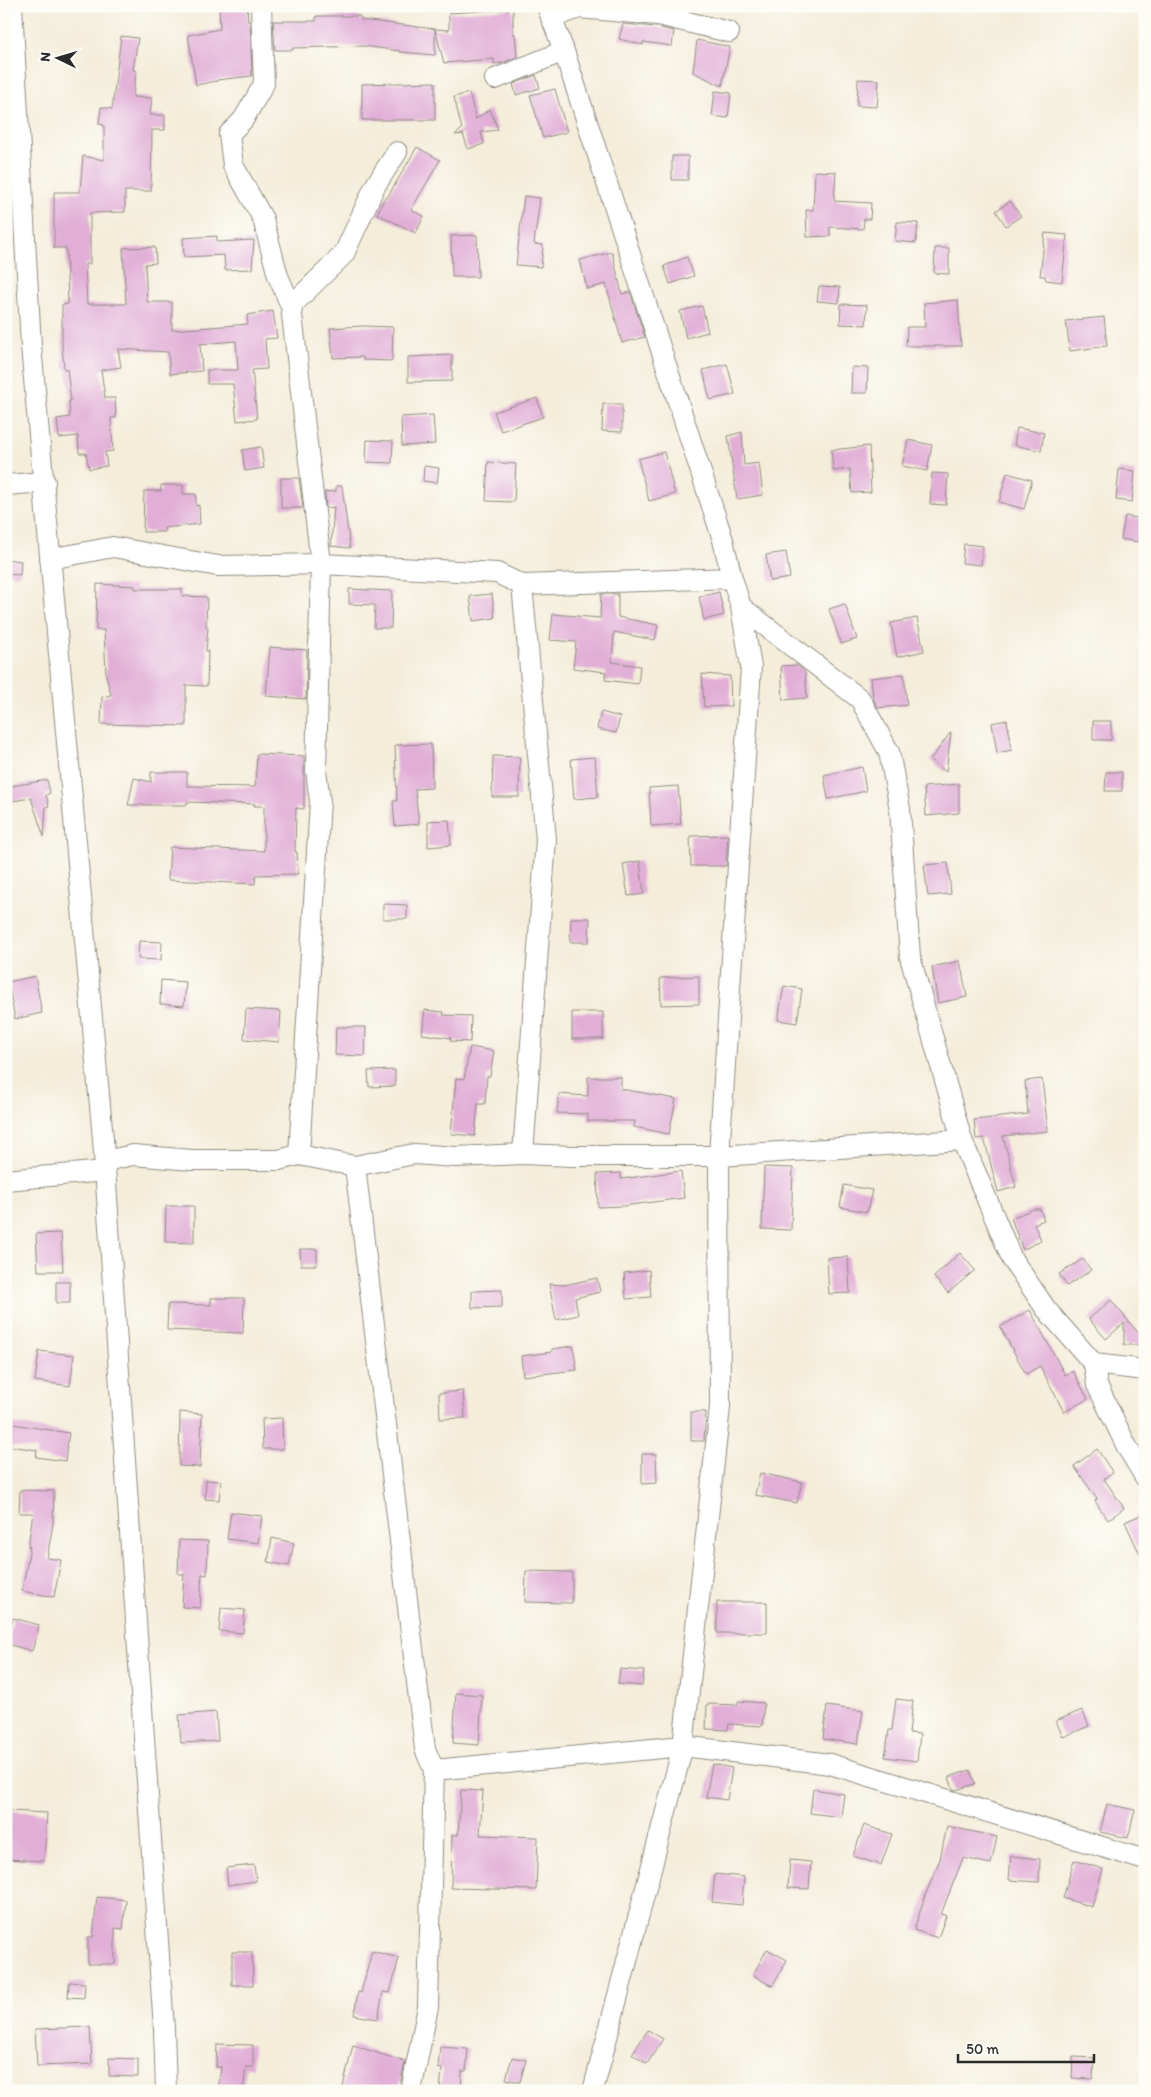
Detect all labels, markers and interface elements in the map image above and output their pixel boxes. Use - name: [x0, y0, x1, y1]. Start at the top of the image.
- north arrow: [32, 32, 82, 82]
- text: N: [37, 51, 54, 62]
- scale bar: [958, 2032, 1095, 2064]
- text: 50 m: [966, 2040, 999, 2058]

